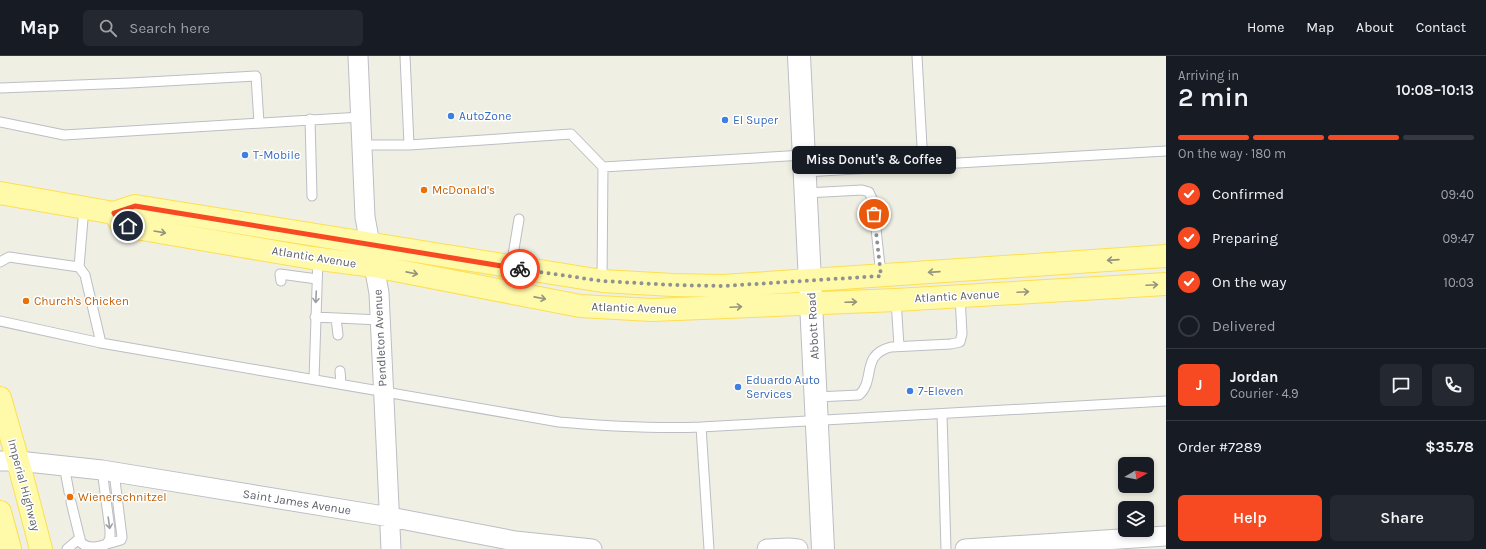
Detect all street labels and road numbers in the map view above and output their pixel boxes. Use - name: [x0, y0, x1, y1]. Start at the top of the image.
- street label: Atlantic Avenue: [271, 243, 357, 271]
- street label: Atlantic Avenue: [914, 287, 1000, 305]
- street label: Pendleton Avenue: [370, 289, 390, 387]
- street label: Abbott Road: [804, 292, 822, 360]
- street label: Atlantic Avenue: [591, 300, 677, 316]
- street label: Imperial Highway: [5, 437, 43, 533]
- street label: Saint James Avenue: [242, 487, 352, 517]

